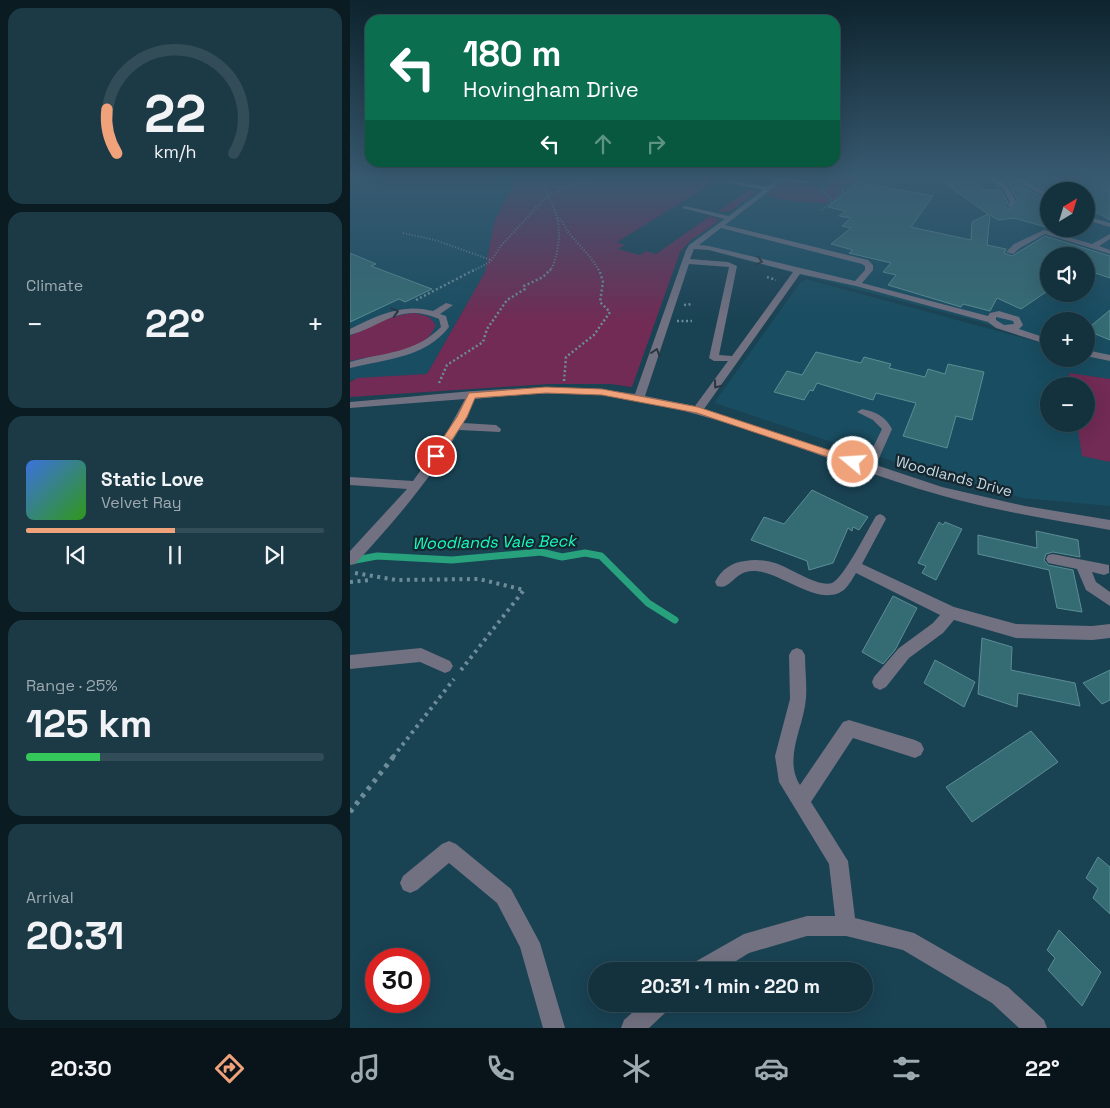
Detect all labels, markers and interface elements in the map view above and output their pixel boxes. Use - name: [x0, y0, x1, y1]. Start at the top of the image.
- text: 180 m: [463, 32, 561, 76]
- icon: left: [380, 35, 445, 100]
- text: Hovingham Drive: [463, 75, 639, 103]
- text: 22: [144, 81, 206, 147]
- icon: left: [536, 130, 564, 158]
- icon: ahead: [589, 130, 617, 158]
- icon: right: [642, 130, 670, 158]
- text: km/h: [154, 140, 196, 163]
- north arrow: [1040, 182, 1095, 238]
- map controls: [1040, 182, 1095, 432]
- button: sound: [1040, 247, 1095, 302]
- one-way arrow: [755, 255, 764, 266]
- text: Climate: [26, 275, 83, 296]
- text: 22°: [145, 300, 205, 348]
- text: −: [26, 306, 43, 342]
- text: +: [307, 306, 324, 342]
- one-way arrow: [390, 308, 398, 318]
- button: +: [1040, 312, 1095, 367]
- one-way arrow: [651, 349, 661, 357]
- button: −: [1040, 377, 1095, 432]
- one-way arrow: [714, 379, 723, 389]
- pin: [415, 435, 457, 477]
- position arrow: [826, 435, 878, 487]
- icon: arrive: [422, 442, 450, 470]
- street label: Woodlands Drive: [894, 451, 1015, 501]
- text: Static Love: [101, 467, 204, 492]
- text: Velvet Ray: [101, 492, 182, 513]
- water label: Woodlands Vale Beck: [412, 530, 578, 554]
- icon: previous: [62, 541, 90, 569]
- icon: pause: [161, 541, 189, 569]
- icon: next: [260, 541, 288, 569]
- text: Range · 25%: [26, 675, 118, 696]
- text: 125 km: [26, 700, 152, 748]
- text: Arrival: [26, 887, 74, 908]
- text: 20:31: [26, 912, 124, 960]
- speed limit sign: 30: [365, 948, 430, 1013]
- text: 20:31 · 1 min · 220 m: [641, 974, 820, 999]
- icon: directions: [212, 1051, 247, 1086]
- icon: music: [348, 1051, 383, 1086]
- icon: phone: [483, 1051, 518, 1086]
- icon: climate: [619, 1051, 654, 1086]
- icon: car: [754, 1051, 789, 1086]
- icon: filters: [889, 1051, 924, 1086]
- text: 20:30: [50, 1054, 112, 1082]
- text: 22°: [1025, 1054, 1060, 1082]

